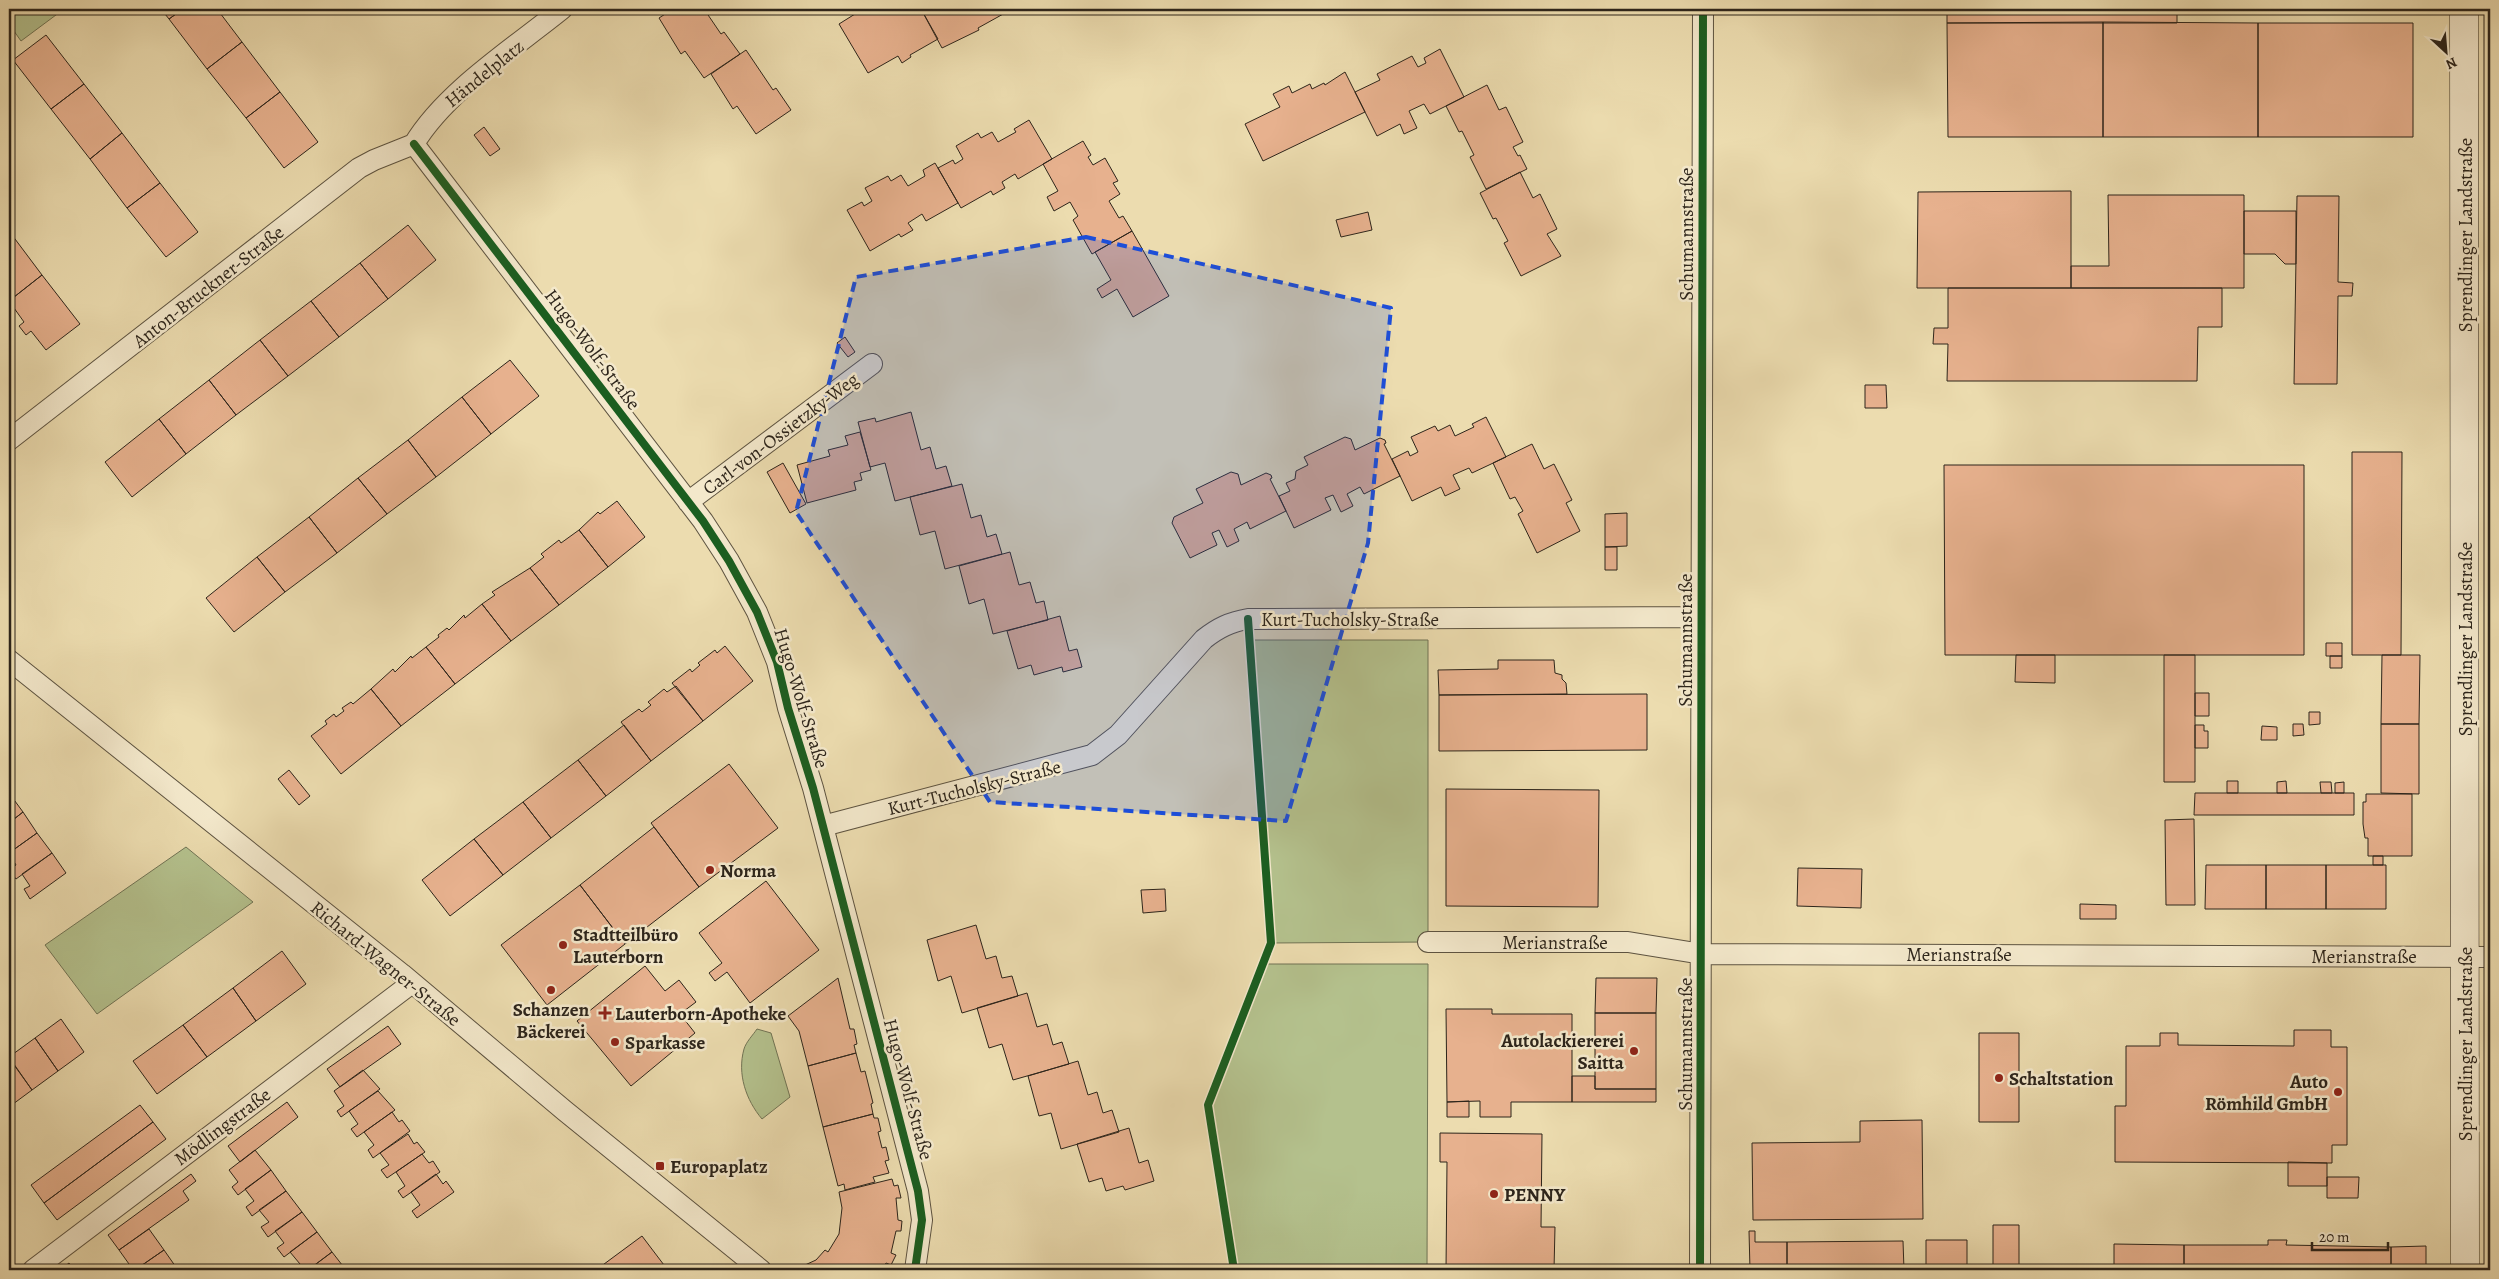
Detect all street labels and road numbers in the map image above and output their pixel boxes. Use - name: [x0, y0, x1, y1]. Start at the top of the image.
- street label: Händelplatz: [439, 34, 530, 114]
- street label: Sprendlinger Landstraße: [2453, 138, 2479, 332]
- street label: Schumannstraße: [1674, 167, 1700, 301]
- street label: Anton-Bruckner-Straße: [127, 220, 290, 355]
- street label: Hugo-Wolf-Straße: [538, 284, 646, 415]
- street label: Carl-von-Ossietzky-Weg: [697, 366, 864, 501]
- street label: Sprendlinger Landstraße: [2453, 542, 2479, 736]
- street label: Schumannstraße: [1673, 573, 1699, 707]
- street label: Kurt-Tucholsky-Straße: [1261, 607, 1439, 633]
- street label: Hugo-Wolf-Straße: [767, 625, 835, 772]
- street label: Kurt-Tucholsky-Straße: [885, 754, 1064, 822]
- street label: Richard-Wagner-Straße: [305, 895, 466, 1033]
- street label: Merianstraße: [1502, 930, 1608, 956]
- street label: Merianstraße: [1906, 942, 2012, 968]
- street label: Merianstraße: [2311, 944, 2417, 970]
- street label: Sprendlinger Landstraße: [2453, 947, 2479, 1141]
- street label: Schumannstraße: [1673, 977, 1699, 1111]
- street label: Hugo-Wolf-Straße: [877, 1016, 939, 1163]
- street label: Mödlingstraße: [169, 1082, 276, 1172]

